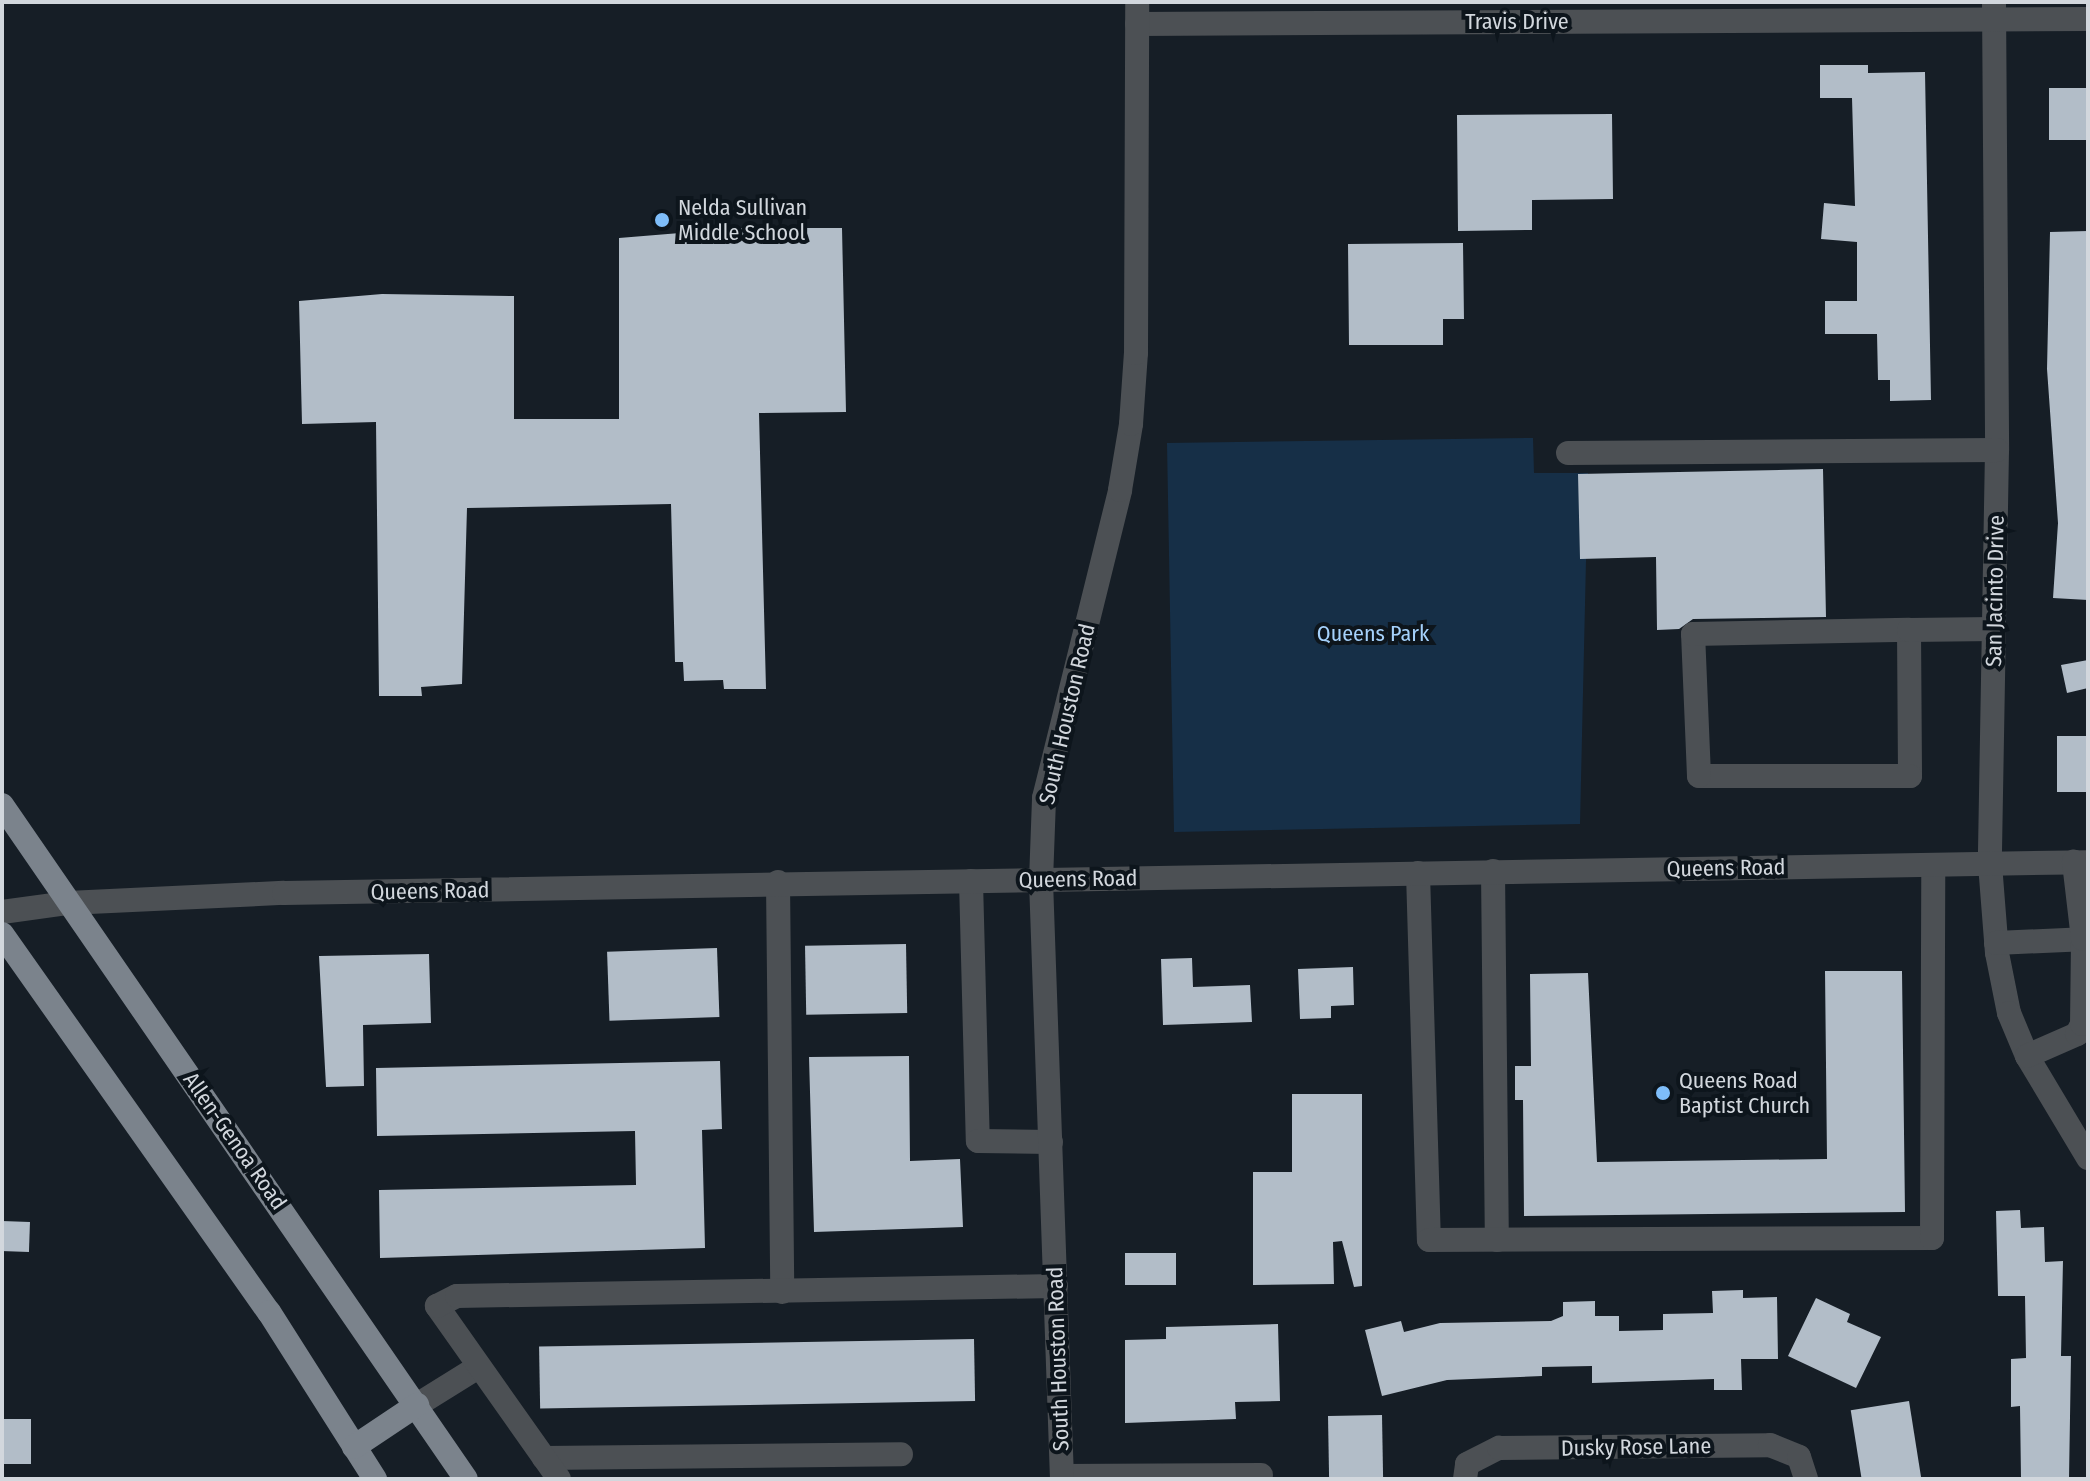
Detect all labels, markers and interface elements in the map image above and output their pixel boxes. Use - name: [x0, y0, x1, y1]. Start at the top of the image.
- street label: Travis Drive: [1465, 9, 1569, 35]
- place label: Nelda Sullivan Middle School: [678, 194, 807, 246]
- marker: Nelda Sullivan Middle School: [653, 211, 671, 229]
- street label: San Jacinto Drive: [1980, 515, 2010, 667]
- street label: South Houston Road: [1033, 621, 1101, 807]
- park label: Queens Park: [1317, 621, 1429, 647]
- street label: Queens Road: [1666, 854, 1786, 882]
- street label: Queens Road: [1018, 865, 1138, 893]
- street label: Queens Road: [370, 877, 490, 905]
- street label: Allen-Genoa Road: [178, 1067, 292, 1215]
- place label: Queens Road Baptist Church: [1679, 1067, 1810, 1118]
- marker: Queens Road Baptist Church: [1654, 1084, 1672, 1102]
- street label: South Houston Road: [1042, 1266, 1074, 1452]
- street label: Dusky Rose Lane: [1561, 1432, 1711, 1462]

